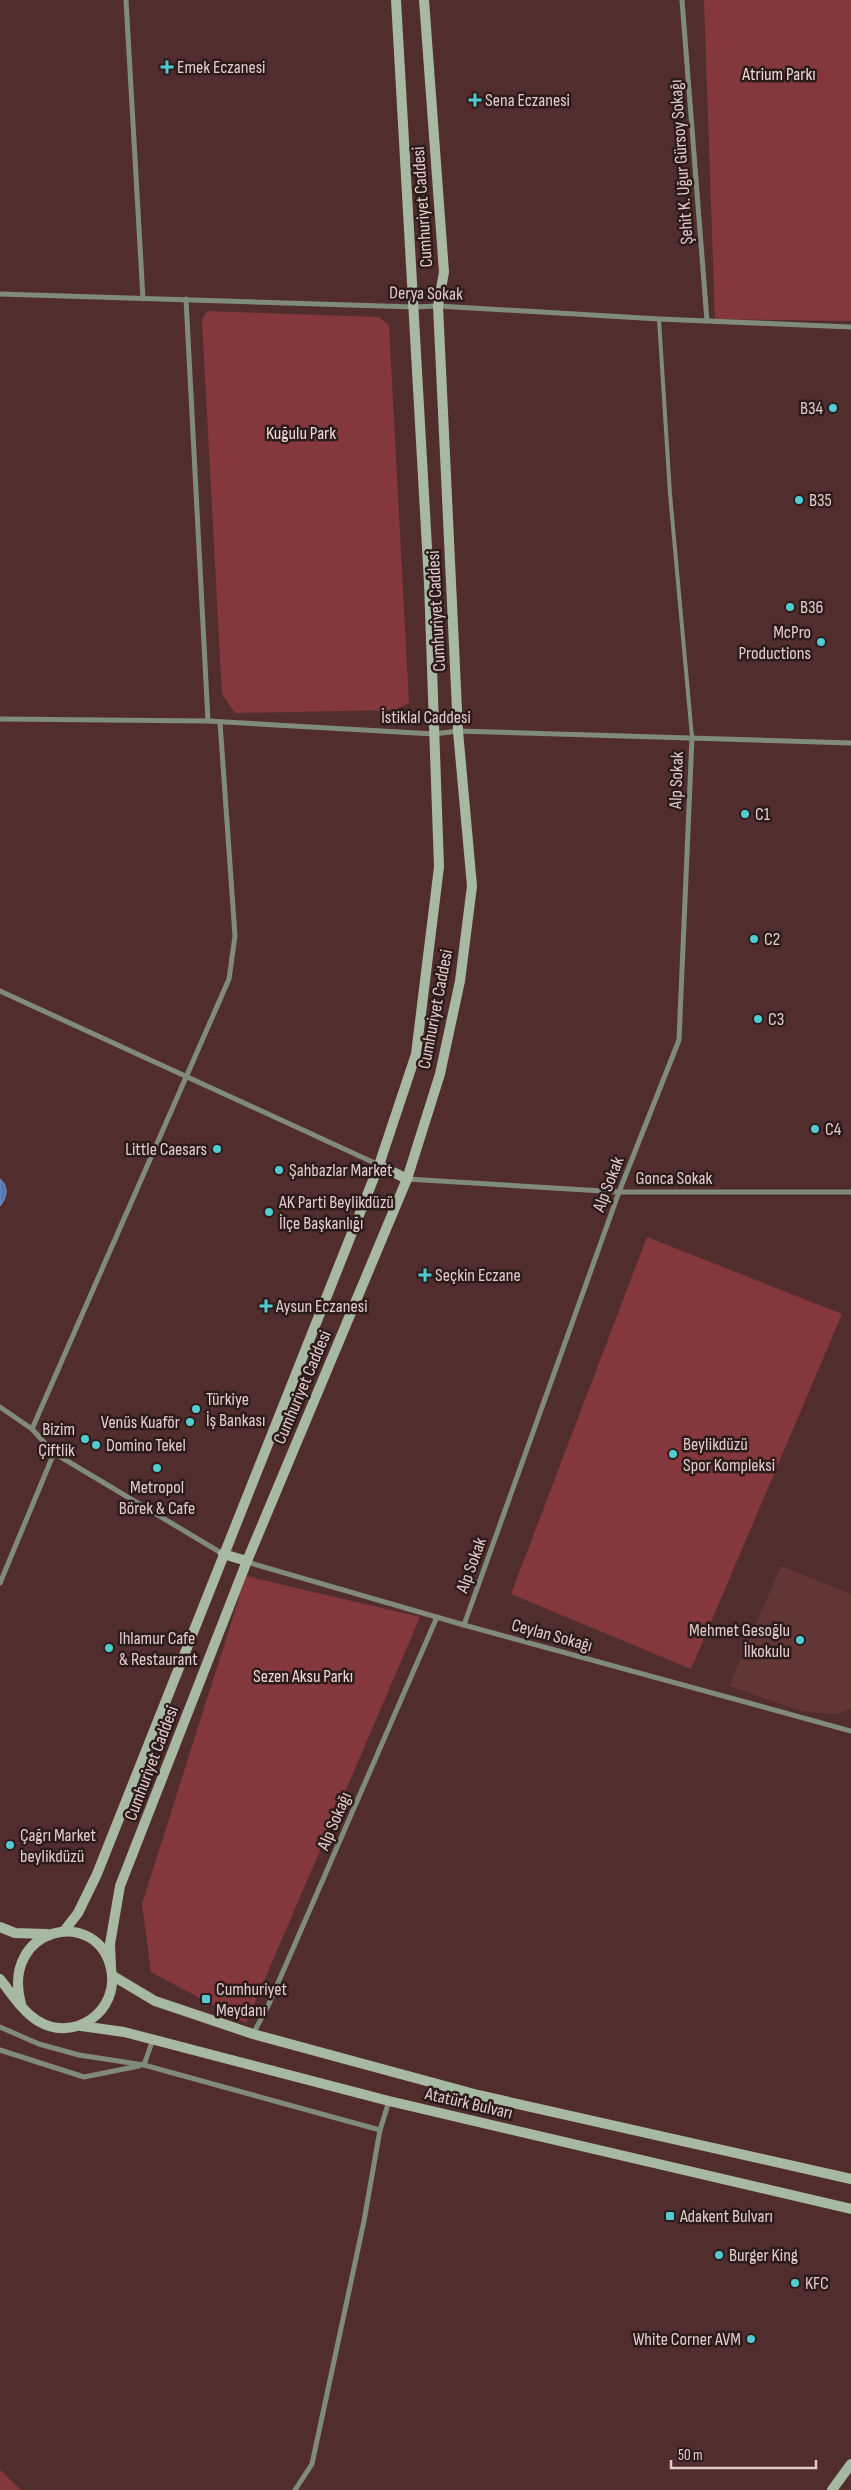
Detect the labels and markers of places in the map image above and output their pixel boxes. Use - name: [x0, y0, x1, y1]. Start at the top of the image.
- place label: Emek Eczanesi: [177, 57, 265, 78]
- marker: Emek Eczanesi: [161, 61, 173, 73]
- place label: Sena Eczanesi: [485, 90, 570, 111]
- marker: Sena Eczanesi: [469, 94, 481, 106]
- place label: B34: [800, 398, 823, 419]
- marker: B34: [827, 402, 839, 414]
- place label: B35: [809, 490, 832, 511]
- marker: B35: [793, 494, 805, 506]
- place label: B36: [800, 597, 824, 618]
- marker: B36: [784, 601, 796, 613]
- place label: McPro Productions: [738, 622, 811, 664]
- marker: McPro Productions: [815, 636, 827, 648]
- place label: C1: [755, 804, 771, 825]
- marker: C1: [739, 808, 751, 820]
- place label: C2: [764, 929, 780, 950]
- marker: C2: [748, 933, 760, 945]
- place label: C3: [768, 1009, 784, 1030]
- marker: C3: [752, 1013, 764, 1025]
- place label: C4: [825, 1119, 842, 1140]
- marker: C4: [809, 1123, 821, 1135]
- place label: Little Caesars: [125, 1139, 207, 1160]
- marker: Little Caesars: [211, 1143, 223, 1155]
- place label: Şahbazlar Market: [289, 1160, 393, 1181]
- marker: Şahbazlar Market: [273, 1164, 285, 1176]
- place label: AK Parti Beylikdüzü İlçe Başkanlığı: [278, 1192, 394, 1234]
- marker: AK Parti Beylikdüzü İlçe Başkanlığı: [263, 1206, 275, 1218]
- place label: Seçkin Eczane: [435, 1265, 521, 1286]
- marker: Seçkin Eczane: [419, 1269, 431, 1281]
- place label: Aysun Eczanesi: [275, 1296, 368, 1317]
- marker: Aysun Eczanesi: [260, 1300, 272, 1312]
- place label: Türkiye İş Bankası: [206, 1389, 265, 1431]
- marker: Türkiye İş Bankası: [190, 1403, 202, 1415]
- place label: Venüs Kuaför: [101, 1412, 180, 1433]
- marker: Venüs Kuaför: [184, 1416, 196, 1428]
- place label: Bizim Çiftlik: [38, 1419, 75, 1461]
- marker: Bizim Çiftlik: [79, 1433, 91, 1445]
- place label: Beylikdüzü Spor Kompleksi: [683, 1434, 775, 1476]
- place label: Domino Tekel: [106, 1435, 186, 1456]
- marker: Domino Tekel: [90, 1439, 102, 1451]
- marker: Beylikdüzü Spor Kompleksi: [667, 1448, 679, 1460]
- marker: Metropol Börek & Cafe: [151, 1462, 163, 1474]
- place label: Metropol Börek & Cafe: [119, 1477, 195, 1519]
- place label: Mehmet Gesoğlu İlkokulu: [689, 1620, 790, 1662]
- place label: Ihlamur Cafe & Restaurant: [119, 1628, 198, 1670]
- marker: Mehmet Gesoğlu İlkokulu: [794, 1634, 806, 1646]
- marker: Ihlamur Cafe & Restaurant: [103, 1642, 115, 1654]
- place label: Çağrı Market beylikdüzü: [20, 1825, 96, 1867]
- marker: Çağrı Market beylikdüzü: [4, 1839, 16, 1851]
- place label: Cumhuriyet Meydanı: [216, 1979, 287, 2021]
- marker: Cumhuriyet Meydanı: [200, 1993, 212, 2005]
- place label: Adakent Bulvarı: [679, 2206, 773, 2227]
- marker: Adakent Bulvarı: [664, 2210, 676, 2222]
- place label: Burger King: [729, 2245, 798, 2266]
- marker: Burger King: [713, 2249, 725, 2261]
- place label: KFC: [805, 2273, 829, 2294]
- marker: KFC: [789, 2277, 801, 2289]
- place label: White Corner AVM: [633, 2329, 741, 2350]
- marker: White Corner AVM: [745, 2333, 757, 2345]

